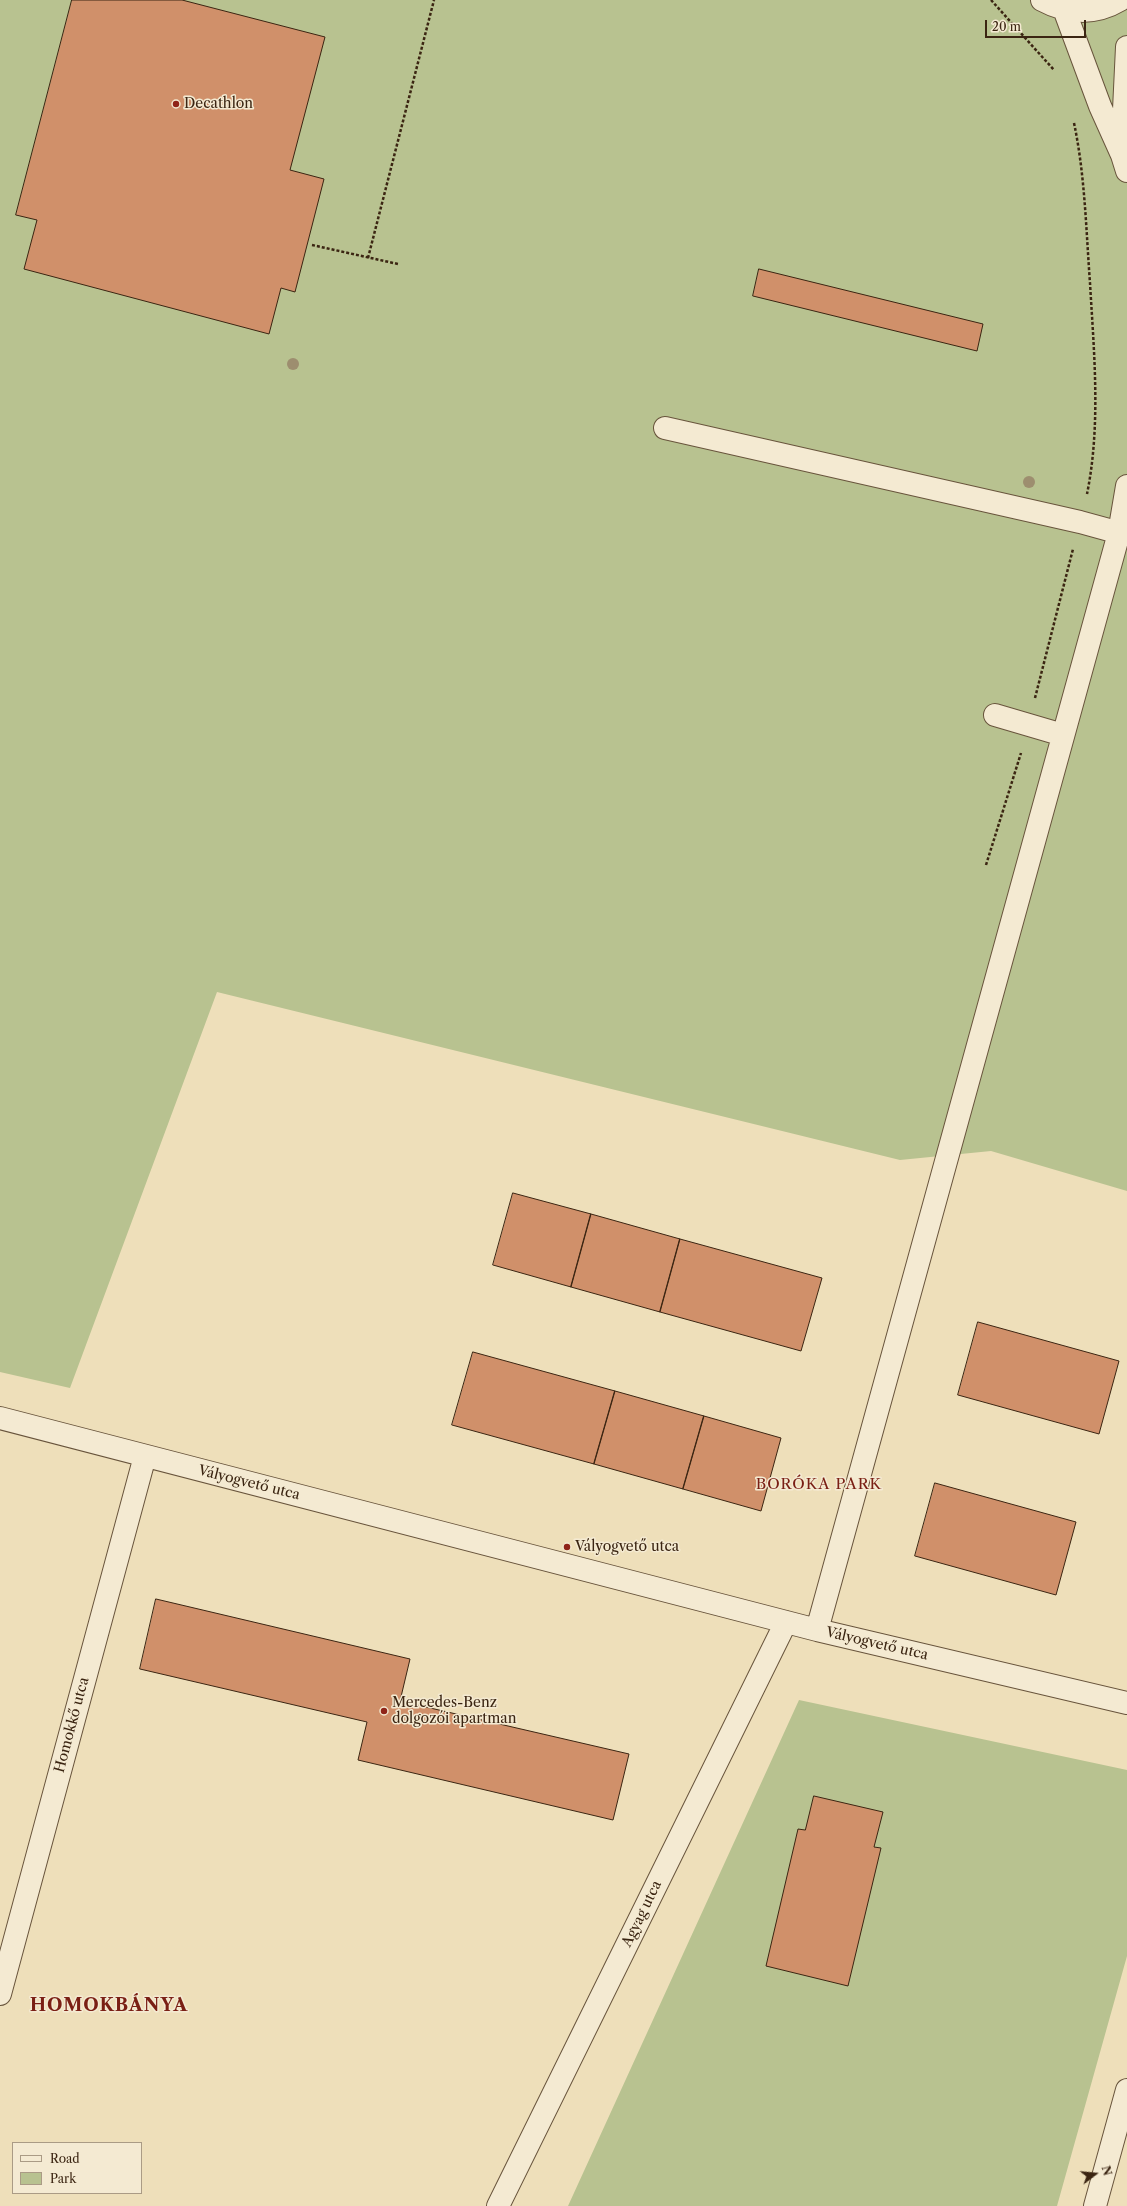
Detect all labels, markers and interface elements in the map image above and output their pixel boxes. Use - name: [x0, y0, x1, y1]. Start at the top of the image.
- scale bar: [987, 12, 1088, 38]
- text: 20 m: [992, 19, 1021, 34]
- place label: Decathlon: [184, 96, 253, 112]
- marker: Decathlon: [171, 99, 181, 109]
- street label: Vályogvető utca: [196, 1462, 302, 1504]
- district label: BORÓKA PARK: [756, 1476, 882, 1494]
- place label: Vályogvető utca: [575, 1539, 679, 1555]
- marker: Vályogvető utca: [562, 1542, 572, 1552]
- street label: Vályogvető utca: [824, 1624, 930, 1664]
- street label: Homokkő utca: [51, 1675, 93, 1775]
- place label: Mercedes-Benz dolgozói apartman: [392, 1695, 516, 1728]
- marker: Mercedes-Benz dolgozói apartman: [379, 1706, 389, 1716]
- street label: Agyag utca: [619, 1878, 665, 1950]
- district label: HOMOKBÁNYA: [30, 1995, 188, 2017]
- legend: [12, 2142, 142, 2194]
- text: Road: [50, 2151, 80, 2166]
- north arrow: [1075, 2154, 1115, 2194]
- text: N: [1098, 2164, 1115, 2177]
- text: Park: [50, 2171, 76, 2186]

